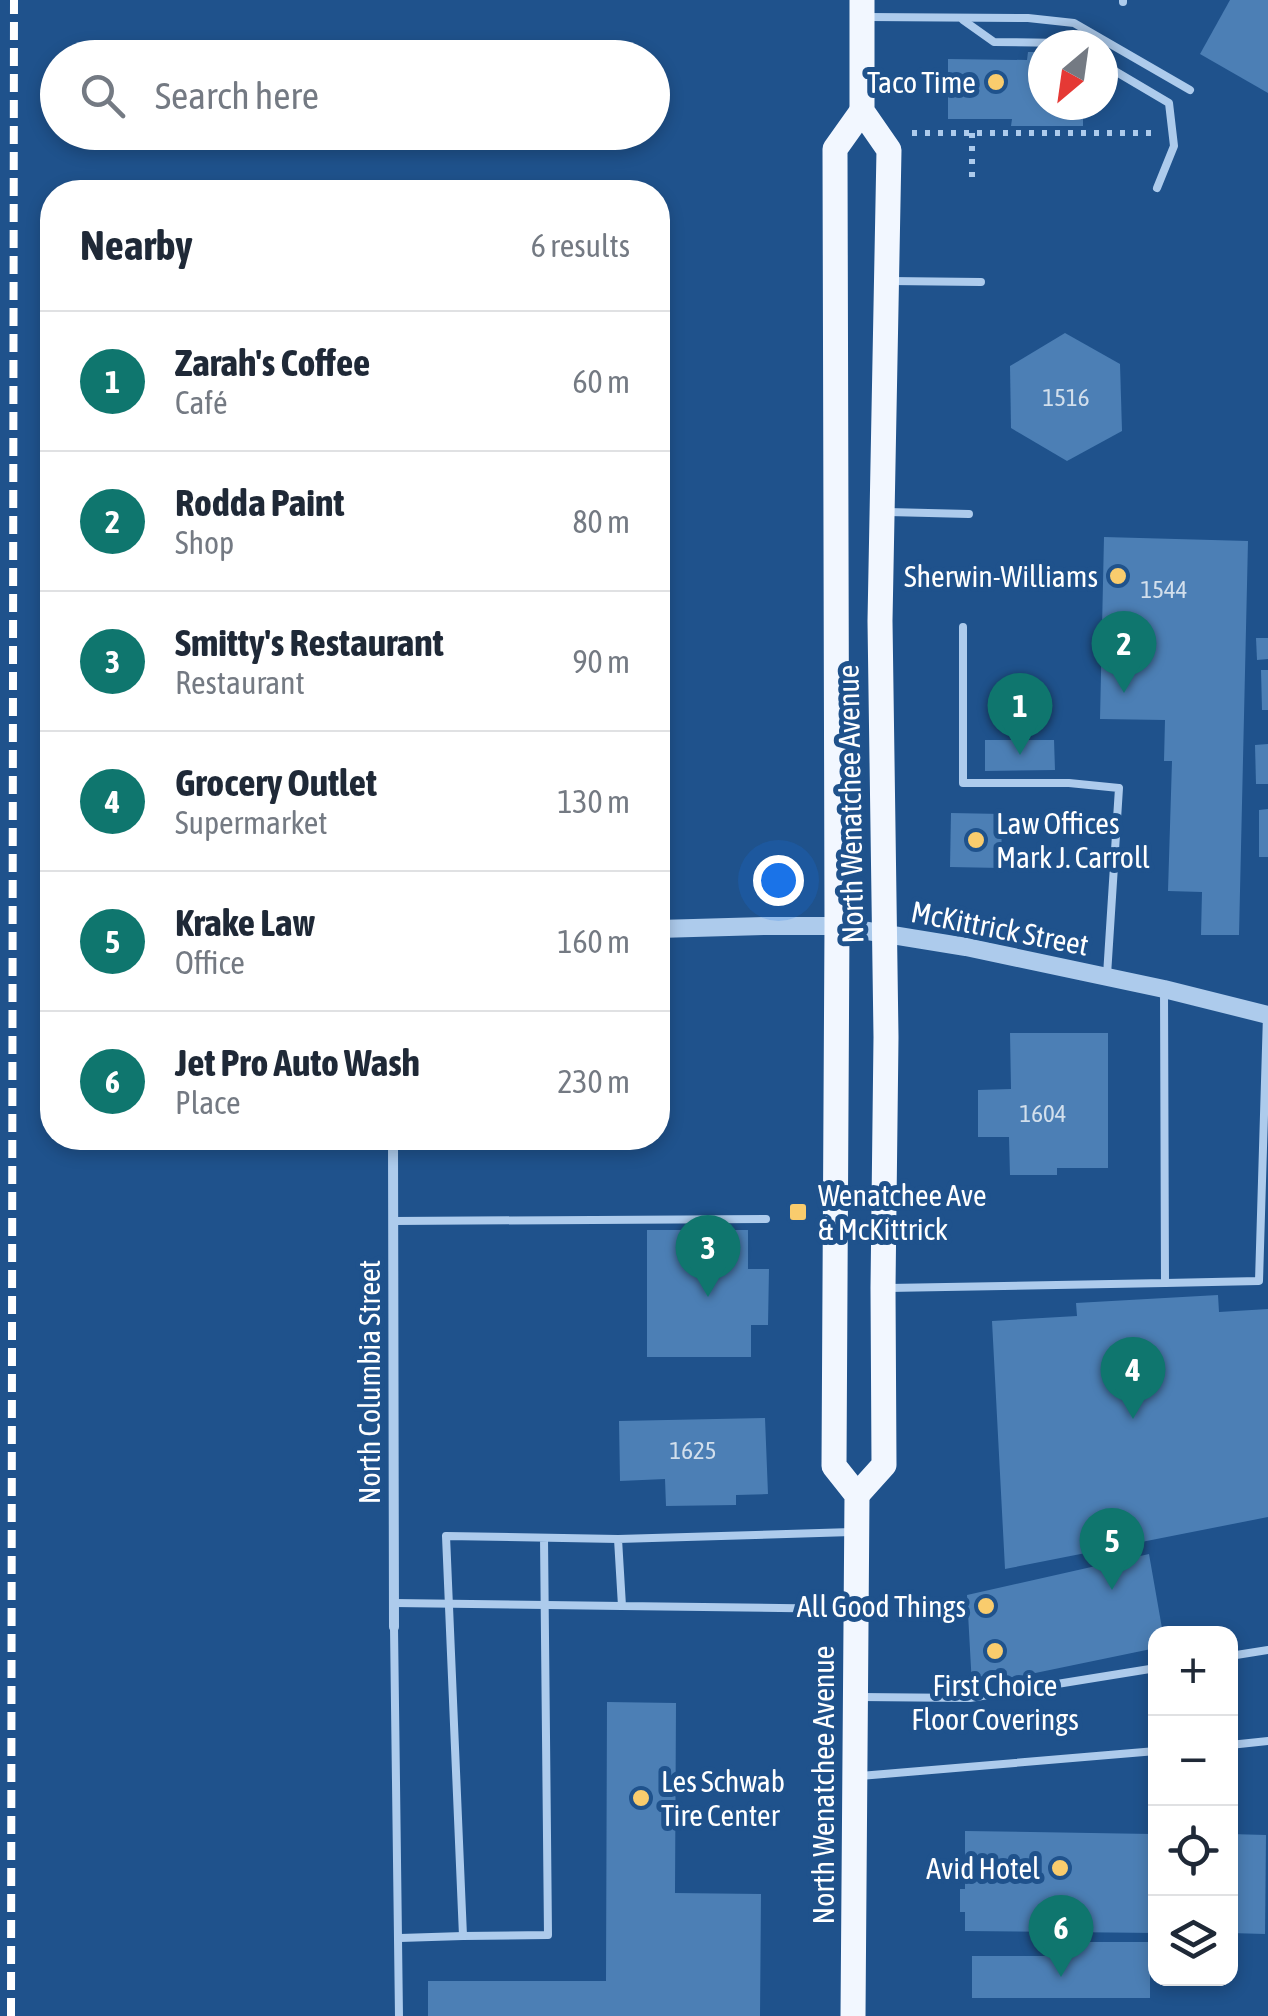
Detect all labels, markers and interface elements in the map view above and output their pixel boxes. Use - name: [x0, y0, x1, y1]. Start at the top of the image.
- north arrow: [1028, 30, 1118, 120]
- search box: [40, 40, 670, 150]
- place label: Taco Time: [867, 65, 976, 99]
- icon: search: [75, 68, 130, 123]
- marker: Taco Time: [985, 71, 1007, 93]
- text: Search here: [155, 74, 319, 117]
- text: Nearby: [80, 221, 193, 269]
- text: 6 results: [531, 227, 630, 264]
- text: Zarah's Coffee: [175, 341, 370, 384]
- text: 1: [105, 363, 120, 400]
- text: 60 m: [572, 363, 630, 400]
- house number: 1516: [1042, 383, 1090, 411]
- text: Café: [175, 384, 228, 421]
- text: Rodda Paint: [175, 481, 344, 524]
- text: 2: [105, 503, 120, 540]
- text: 80 m: [572, 503, 630, 540]
- text: Shop: [175, 524, 234, 561]
- place label: Sherwin-Williams: [904, 559, 1098, 593]
- marker: Sherwin-Williams: [1107, 565, 1129, 587]
- house number: 1544: [1140, 575, 1188, 603]
- pin: 2: [1092, 610, 1156, 693]
- text: Smitty's Restaurant: [175, 621, 444, 664]
- text: 3: [105, 643, 120, 680]
- text: 90 m: [572, 643, 630, 680]
- text: Restaurant: [175, 664, 305, 701]
- street label: North Wenatchee Avenue: [831, 664, 869, 944]
- pin: 1: [988, 672, 1052, 755]
- text: Grocery Outlet: [175, 761, 377, 804]
- text: 4: [105, 783, 120, 820]
- text: 130 m: [557, 783, 630, 820]
- text: Supermarket: [175, 804, 328, 841]
- place label: Law Offices Mark J. Carroll: [996, 806, 1150, 874]
- marker: Law Offices Mark J. Carroll: [965, 829, 987, 851]
- your location: [753, 855, 804, 906]
- street label: McKittrick Street: [908, 894, 1092, 962]
- text: Krake Law: [175, 901, 315, 944]
- text: 5: [105, 923, 120, 960]
- text: 160 m: [557, 923, 630, 960]
- text: Office: [175, 944, 245, 981]
- text: Jet Pro Auto Wash: [175, 1041, 420, 1084]
- text: 6: [105, 1063, 120, 1100]
- text: 230 m: [557, 1063, 630, 1100]
- text: Place: [175, 1084, 240, 1121]
- house number: 1604: [1019, 1099, 1067, 1127]
- place label: Wenatchee Ave & McKittrick: [818, 1178, 987, 1246]
- marker: Wenatchee Ave & McKittrick: [787, 1201, 809, 1223]
- pin: 3: [676, 1214, 740, 1297]
- street label: North Columbia Street: [352, 1260, 386, 1504]
- pin: 4: [1100, 1336, 1166, 1419]
- house number: 1625: [669, 1436, 717, 1464]
- pin: 5: [1080, 1508, 1144, 1590]
- place label: All Good Things: [797, 1589, 966, 1623]
- marker: All Good Things: [975, 1595, 997, 1617]
- map controls: [1148, 1626, 1238, 1986]
- button: +: [1148, 1626, 1238, 1716]
- marker: First Choice Floor Coverings: [984, 1640, 1006, 1662]
- street label: North Wenatchee Avenue: [806, 1646, 840, 1924]
- place label: First Choice Floor Coverings: [911, 1668, 1079, 1736]
- button: −: [1148, 1716, 1238, 1806]
- place label: Les Schwab Tire Center: [661, 1764, 785, 1832]
- marker: Les Schwab Tire Center: [630, 1787, 652, 1809]
- button: locate: [1148, 1806, 1238, 1896]
- place label: Avid Hotel: [926, 1851, 1040, 1885]
- marker: Avid Hotel: [1049, 1857, 1071, 1879]
- pin: 6: [1028, 1894, 1094, 1977]
- button: layers: [1148, 1896, 1238, 1986]

